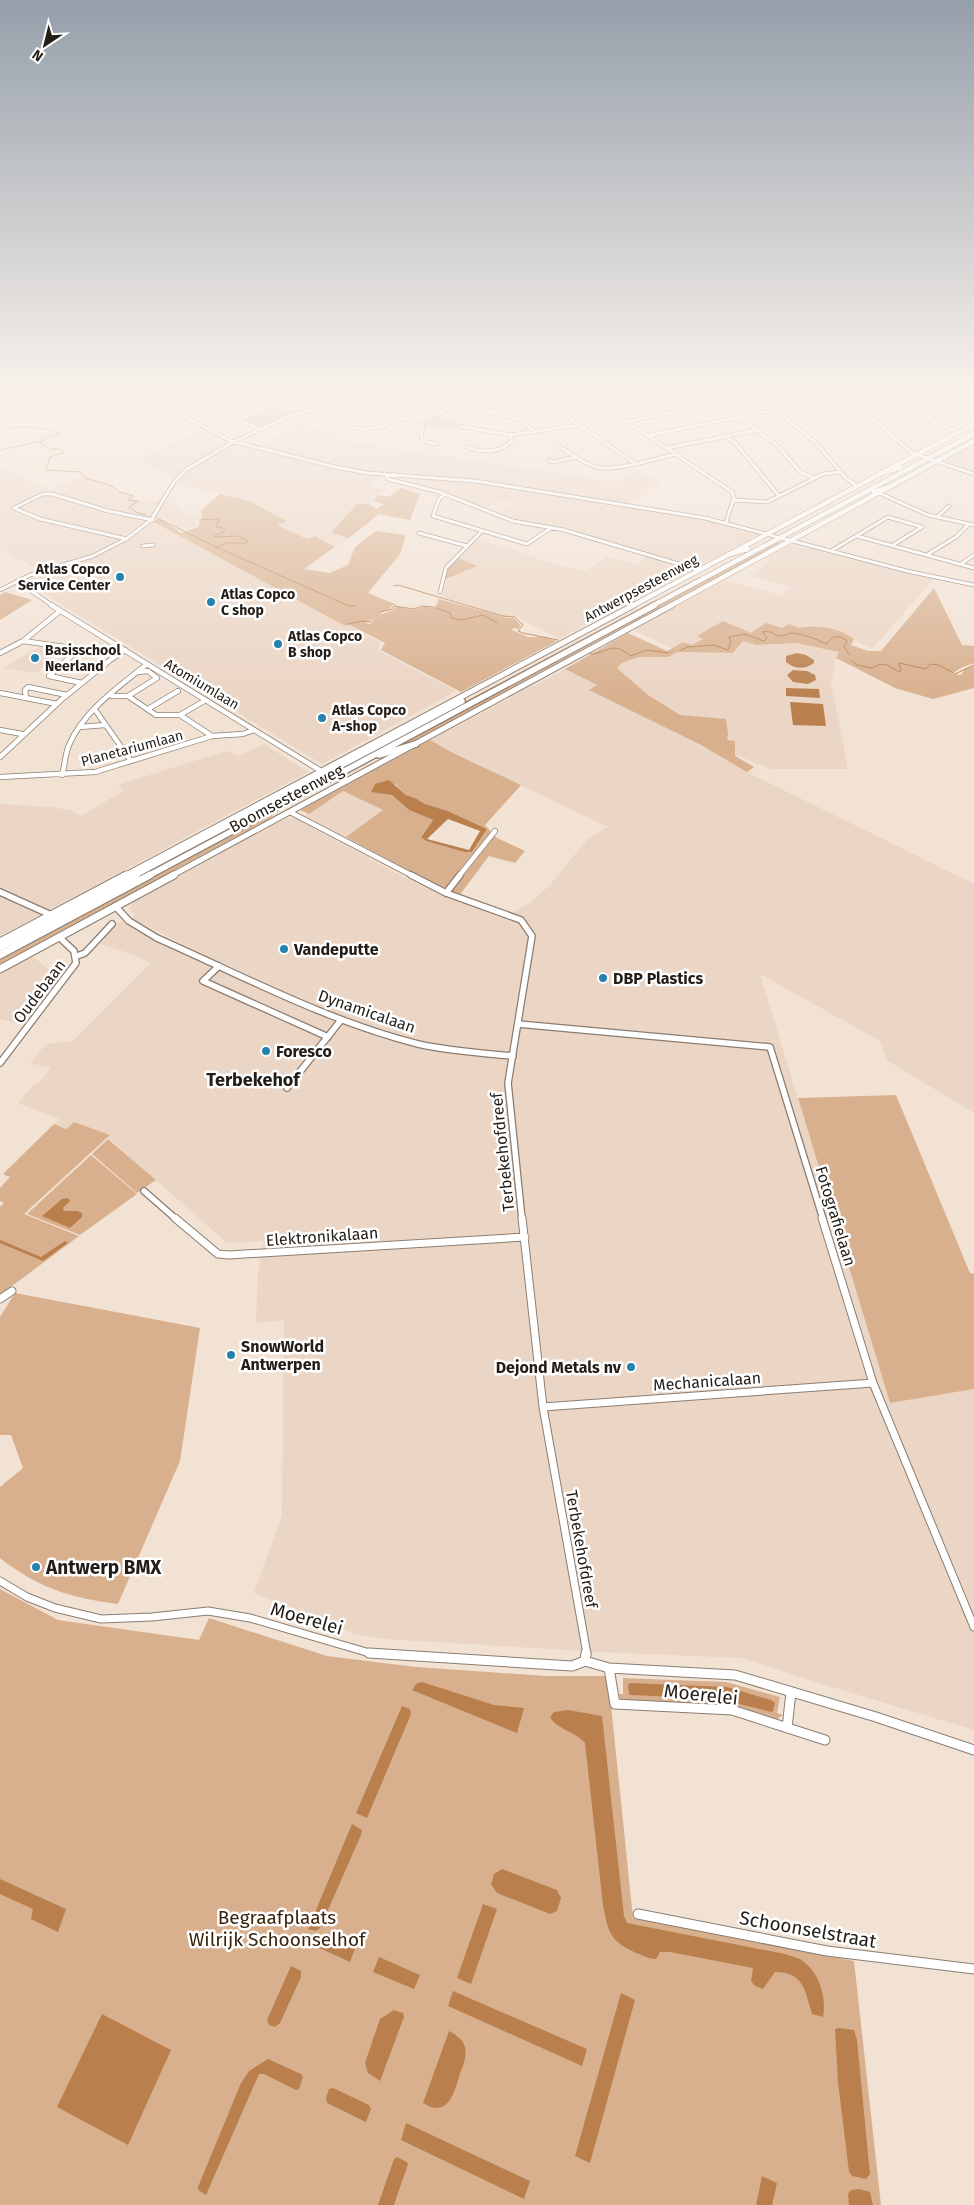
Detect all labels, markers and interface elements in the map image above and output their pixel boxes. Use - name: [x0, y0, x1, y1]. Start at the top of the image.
- north arrow: [20, 20, 70, 70]
- text: N: [29, 46, 47, 65]
- street label: Antwerpsesteenweg: [581, 551, 702, 626]
- place label: Atlas Copco Service Center: [18, 561, 110, 594]
- marker: Atlas Copco Service Center: [114, 571, 126, 583]
- place label: Atlas Copco C shop: [220, 586, 295, 619]
- marker: Atlas Copco C shop: [205, 596, 217, 608]
- place label: Atlas Copco B shop: [287, 628, 362, 661]
- marker: Atlas Copco B shop: [272, 638, 284, 650]
- place label: Basisschool Neerland: [45, 642, 121, 675]
- marker: Basisschool Neerland: [29, 652, 41, 664]
- street label: Atomiumlaan: [161, 655, 242, 713]
- place label: Atlas Copco A-shop: [331, 702, 406, 735]
- marker: Atlas Copco A-shop: [316, 712, 328, 724]
- street label: Planetariumlaan: [79, 727, 185, 770]
- street label: Boomsesteenweg: [226, 760, 347, 837]
- place label: Vandeputte: [293, 940, 379, 959]
- marker: Vandeputte: [278, 943, 290, 955]
- street label: Oudebaan: [9, 956, 69, 1027]
- place label: DBP Plastics: [613, 969, 703, 988]
- marker: DBP Plastics: [597, 972, 609, 984]
- street label: Dynamicalaan: [316, 986, 418, 1037]
- place label: Foresco: [276, 1042, 332, 1061]
- marker: Foresco: [260, 1045, 272, 1057]
- district label: Terbekehof: [206, 1069, 301, 1091]
- street label: Terbekehofdreef: [487, 1090, 518, 1212]
- street label: Fotografielaan: [811, 1164, 860, 1268]
- street label: Elektronikalaan: [265, 1223, 379, 1250]
- place label: SnowWorld Antwerpen: [240, 1337, 324, 1374]
- marker: SnowWorld Antwerpen: [225, 1349, 237, 1361]
- place label: Dejond Metals nv: [496, 1358, 622, 1377]
- marker: Dejond Metals nv: [625, 1361, 637, 1373]
- street label: Mechanicalaan: [652, 1368, 762, 1395]
- street label: Terbekehofdreef: [562, 1489, 602, 1611]
- place label: Antwerp BMX: [45, 1556, 162, 1579]
- marker: Antwerp BMX: [30, 1561, 42, 1573]
- street label: Moerelei: [268, 1597, 346, 1640]
- street label: Moerelei: [663, 1679, 739, 1710]
- park label: Begraafplaats Wilrijk Schoonselhof: [189, 1906, 367, 1951]
- street label: Schoonselstraat: [738, 1906, 878, 1953]

